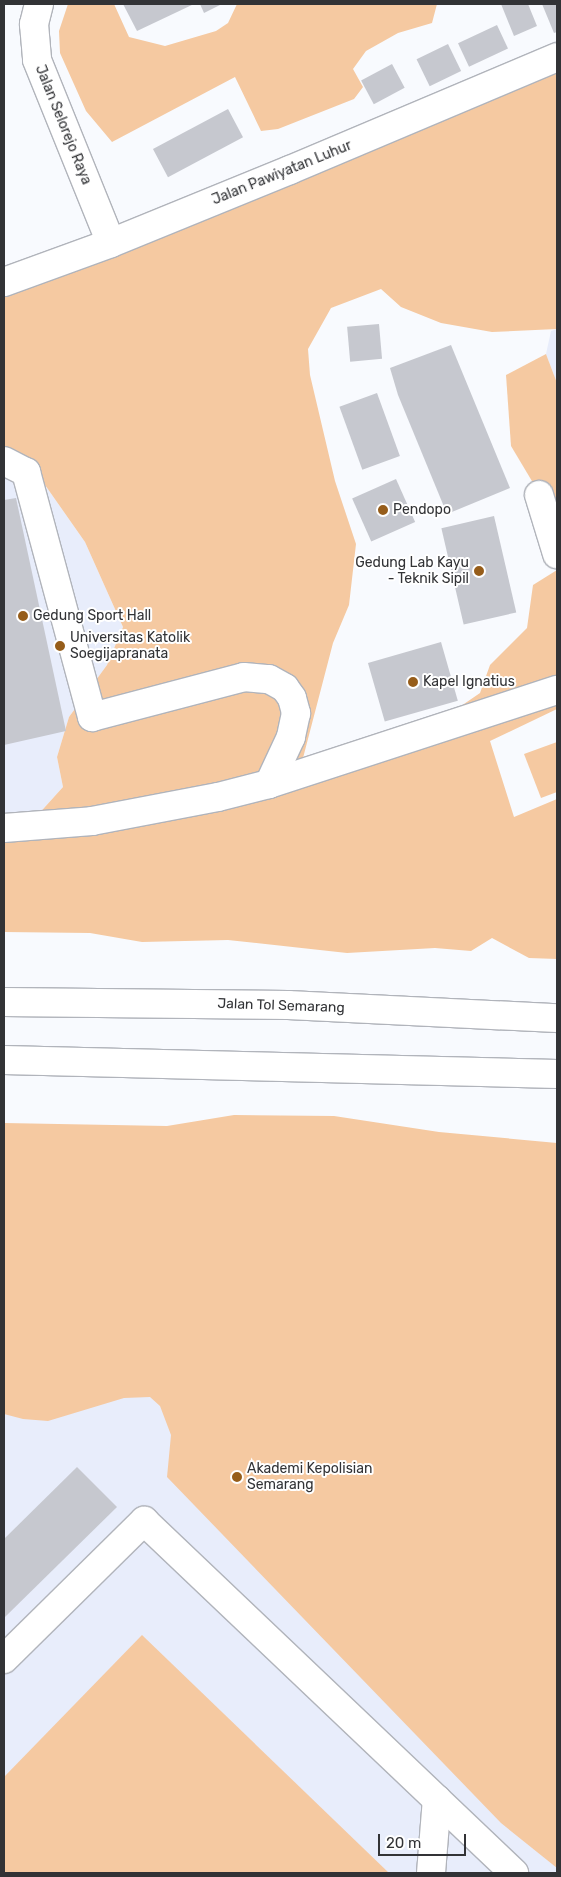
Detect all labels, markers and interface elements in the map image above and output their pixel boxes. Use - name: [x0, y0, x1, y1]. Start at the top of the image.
- street label: Jalan Selorejo Raya: [31, 63, 95, 187]
- street label: Jalan Pawiyatan Luhur: [210, 137, 354, 209]
- place label: Pendopo: [393, 502, 451, 518]
- marker: Pendopo: [377, 504, 389, 516]
- place label: Gedung Lab Kayu - Teknik Sipil: [355, 555, 469, 588]
- marker: Gedung Lab Kayu - Teknik Sipil: [473, 565, 485, 577]
- place label: Gedung Sport Hall: [33, 608, 151, 624]
- marker: Gedung Sport Hall: [17, 610, 29, 622]
- place label: Universitas Katolik Soegijapranata: [70, 630, 190, 662]
- marker: Universitas Katolik Soegijapranata: [54, 640, 66, 652]
- place label: Kapel Ignatius: [423, 674, 515, 690]
- marker: Kapel Ignatius: [407, 676, 419, 688]
- street label: Jalan Tol Semarang: [217, 995, 345, 1017]
- place label: Akademi Kepolisian Semarang: [247, 1461, 372, 1494]
- marker: Akademi Kepolisian Semarang: [231, 1471, 243, 1483]
- scale bar: [381, 1824, 468, 1856]
- text: 20 m: [386, 1834, 421, 1852]

